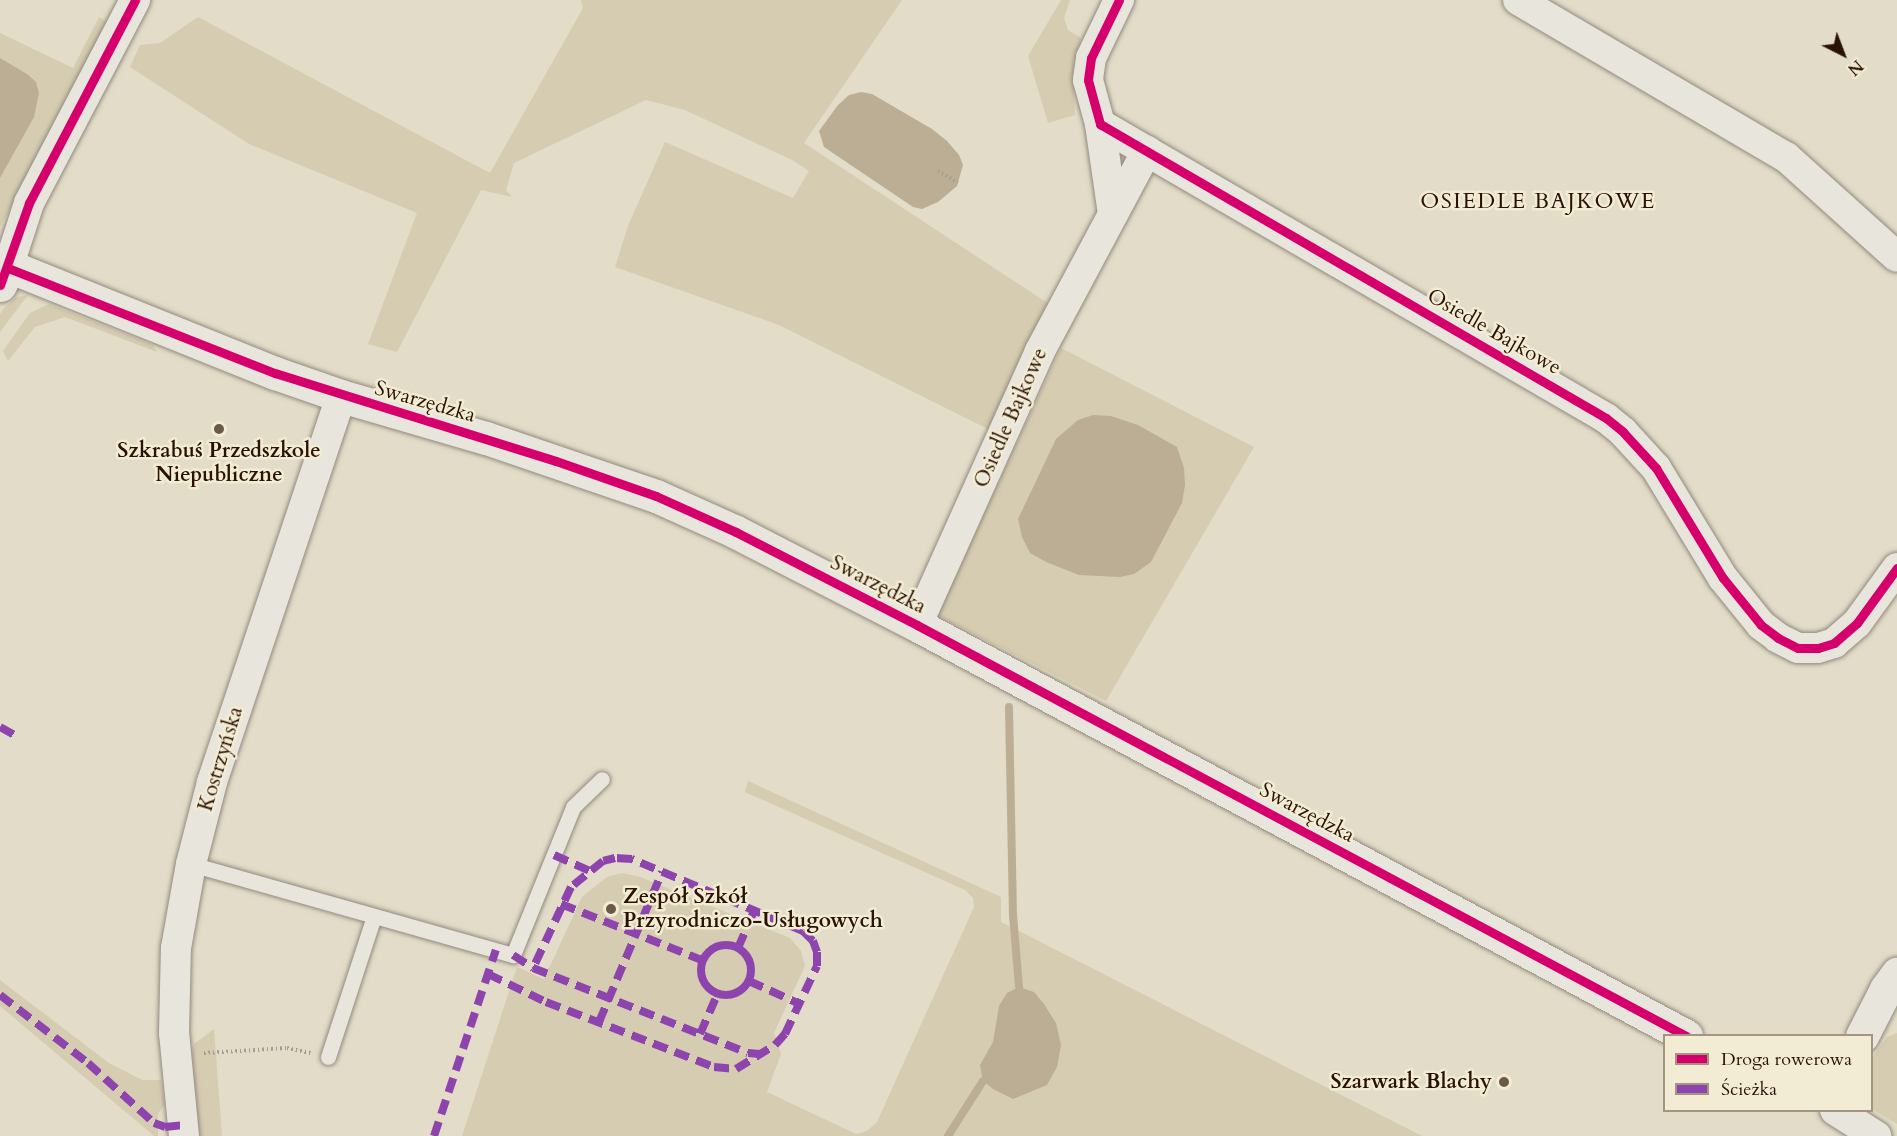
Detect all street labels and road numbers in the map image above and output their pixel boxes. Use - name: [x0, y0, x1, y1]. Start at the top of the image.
- street label: Osiedle Bajkowe: [1423, 283, 1565, 381]
- street label: Osiedle Bajkowe: [969, 344, 1053, 492]
- street label: Swarzędzka: [372, 376, 478, 428]
- street label: Swarzędzka: [826, 550, 930, 620]
- street label: Kostrzyńska: [193, 704, 249, 814]
- street label: Swarzędzka: [1255, 777, 1359, 849]

